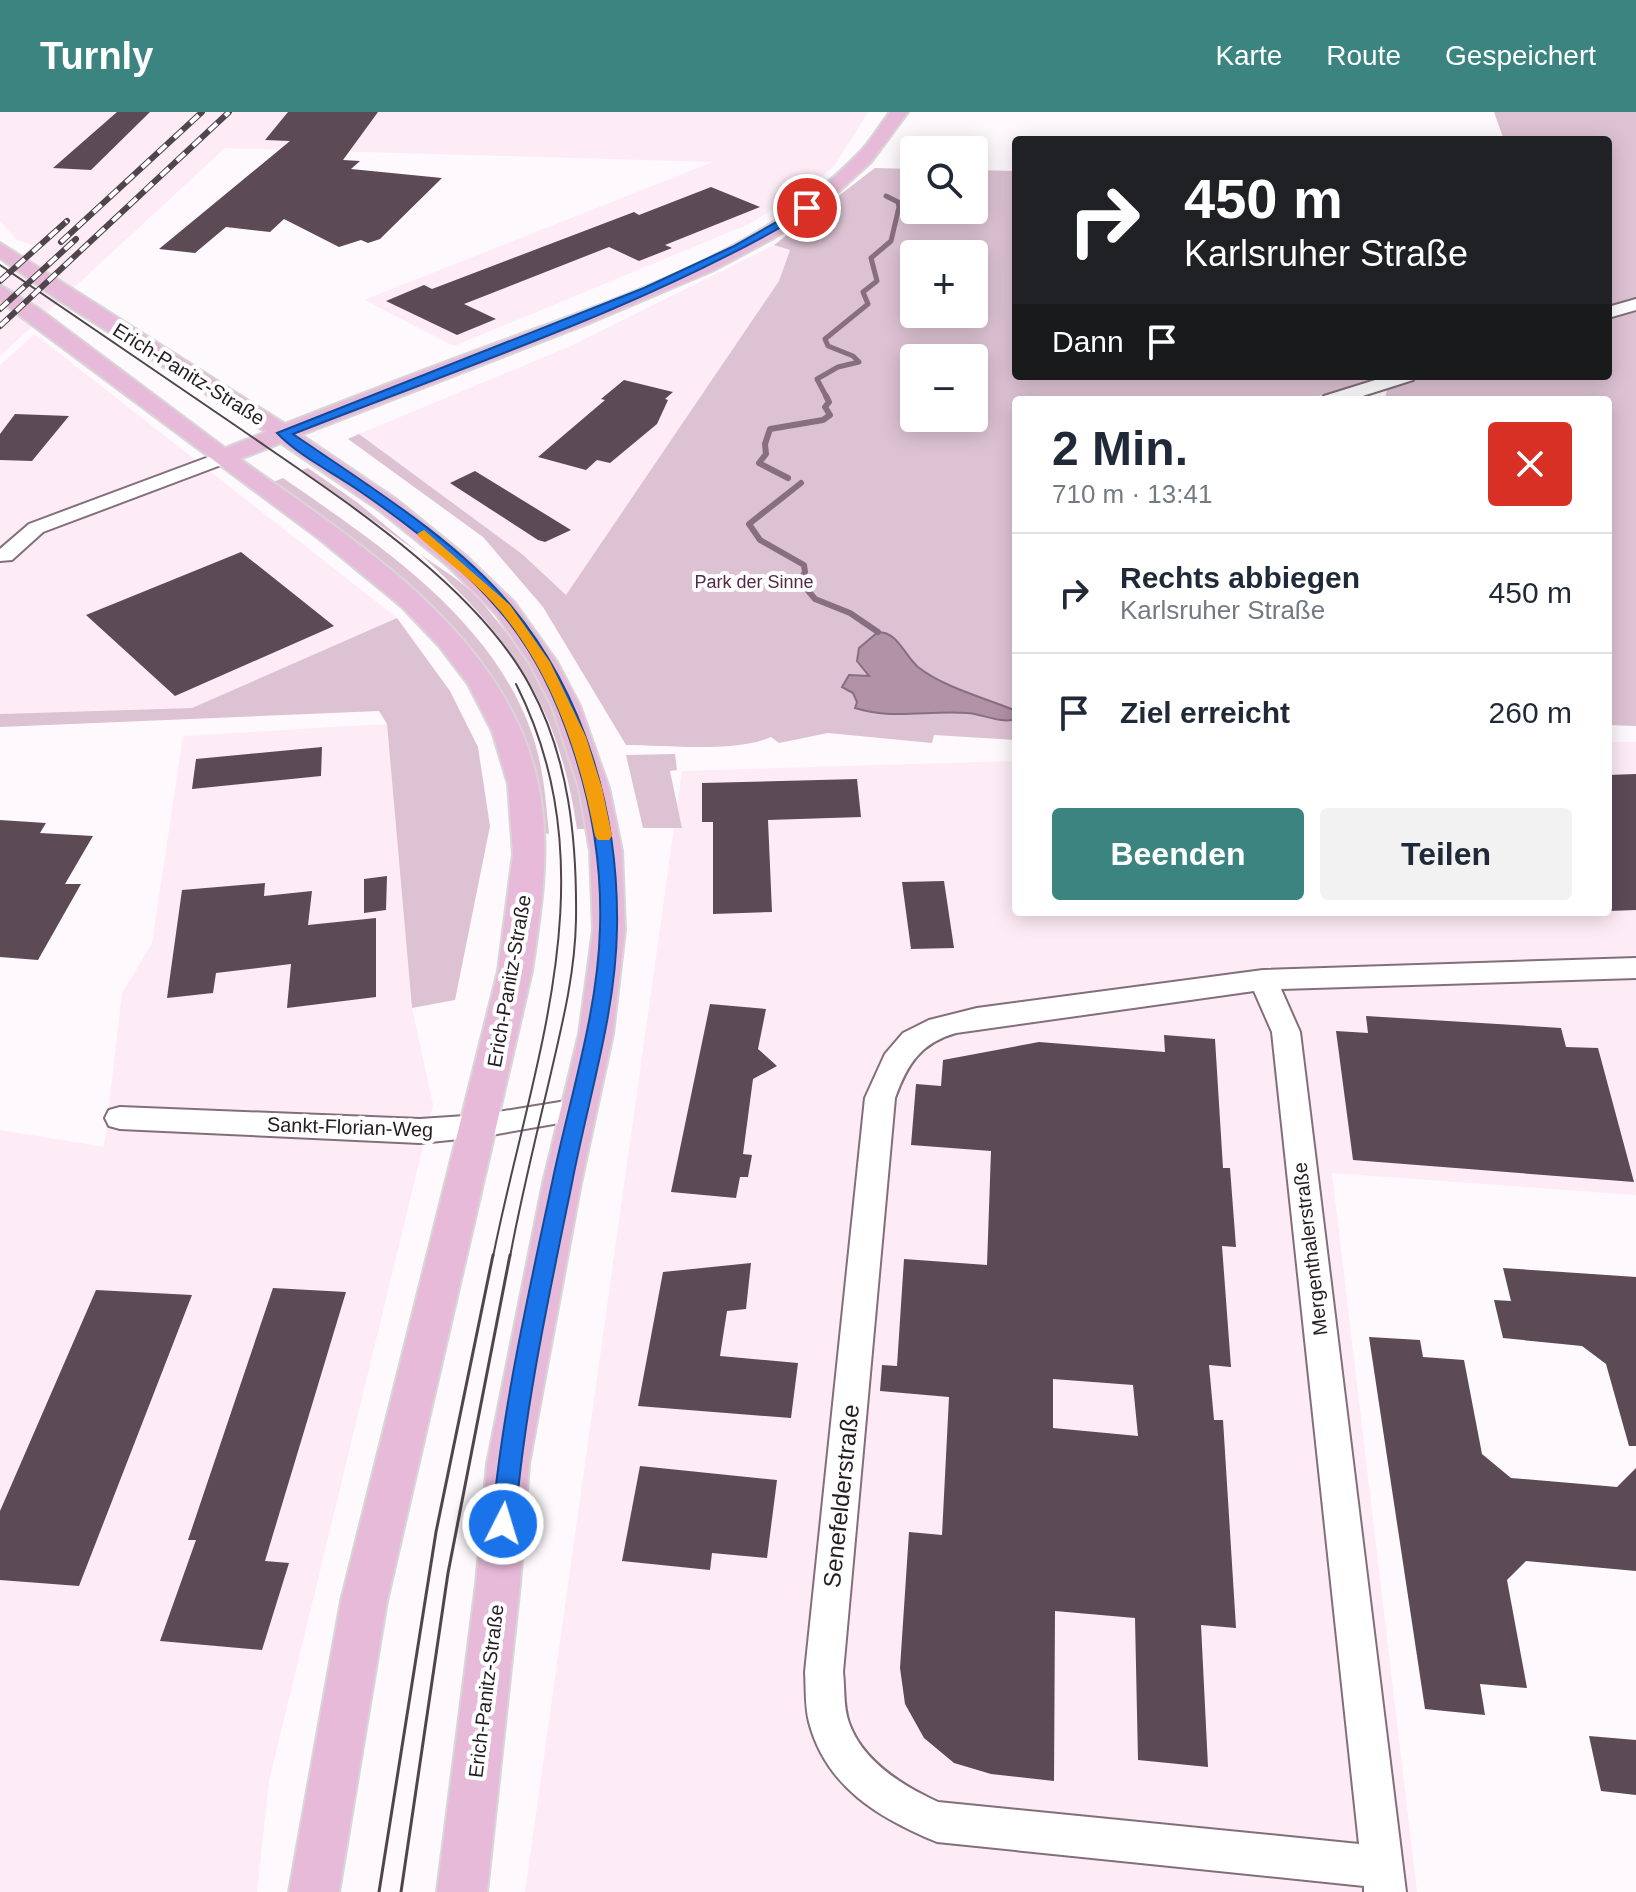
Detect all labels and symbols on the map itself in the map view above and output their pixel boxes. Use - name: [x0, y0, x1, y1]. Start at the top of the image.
- pin: [773, 174, 841, 242]
- street label: Erich-Panitz-Straße: [109, 318, 269, 430]
- park label: Park der Sinne: [694, 572, 814, 592]
- street label: Erich-Panitz-Straße: [483, 893, 535, 1069]
- street label: Sankt-Florian-Weg: [266, 1113, 434, 1141]
- street label: Mergenthalerstraße: [1288, 1161, 1332, 1337]
- street label: Senefelderstraße: [818, 1403, 864, 1589]
- position arrow: [461, 1482, 545, 1566]
- street label: Erich-Panitz-Straße: [464, 1603, 508, 1779]

